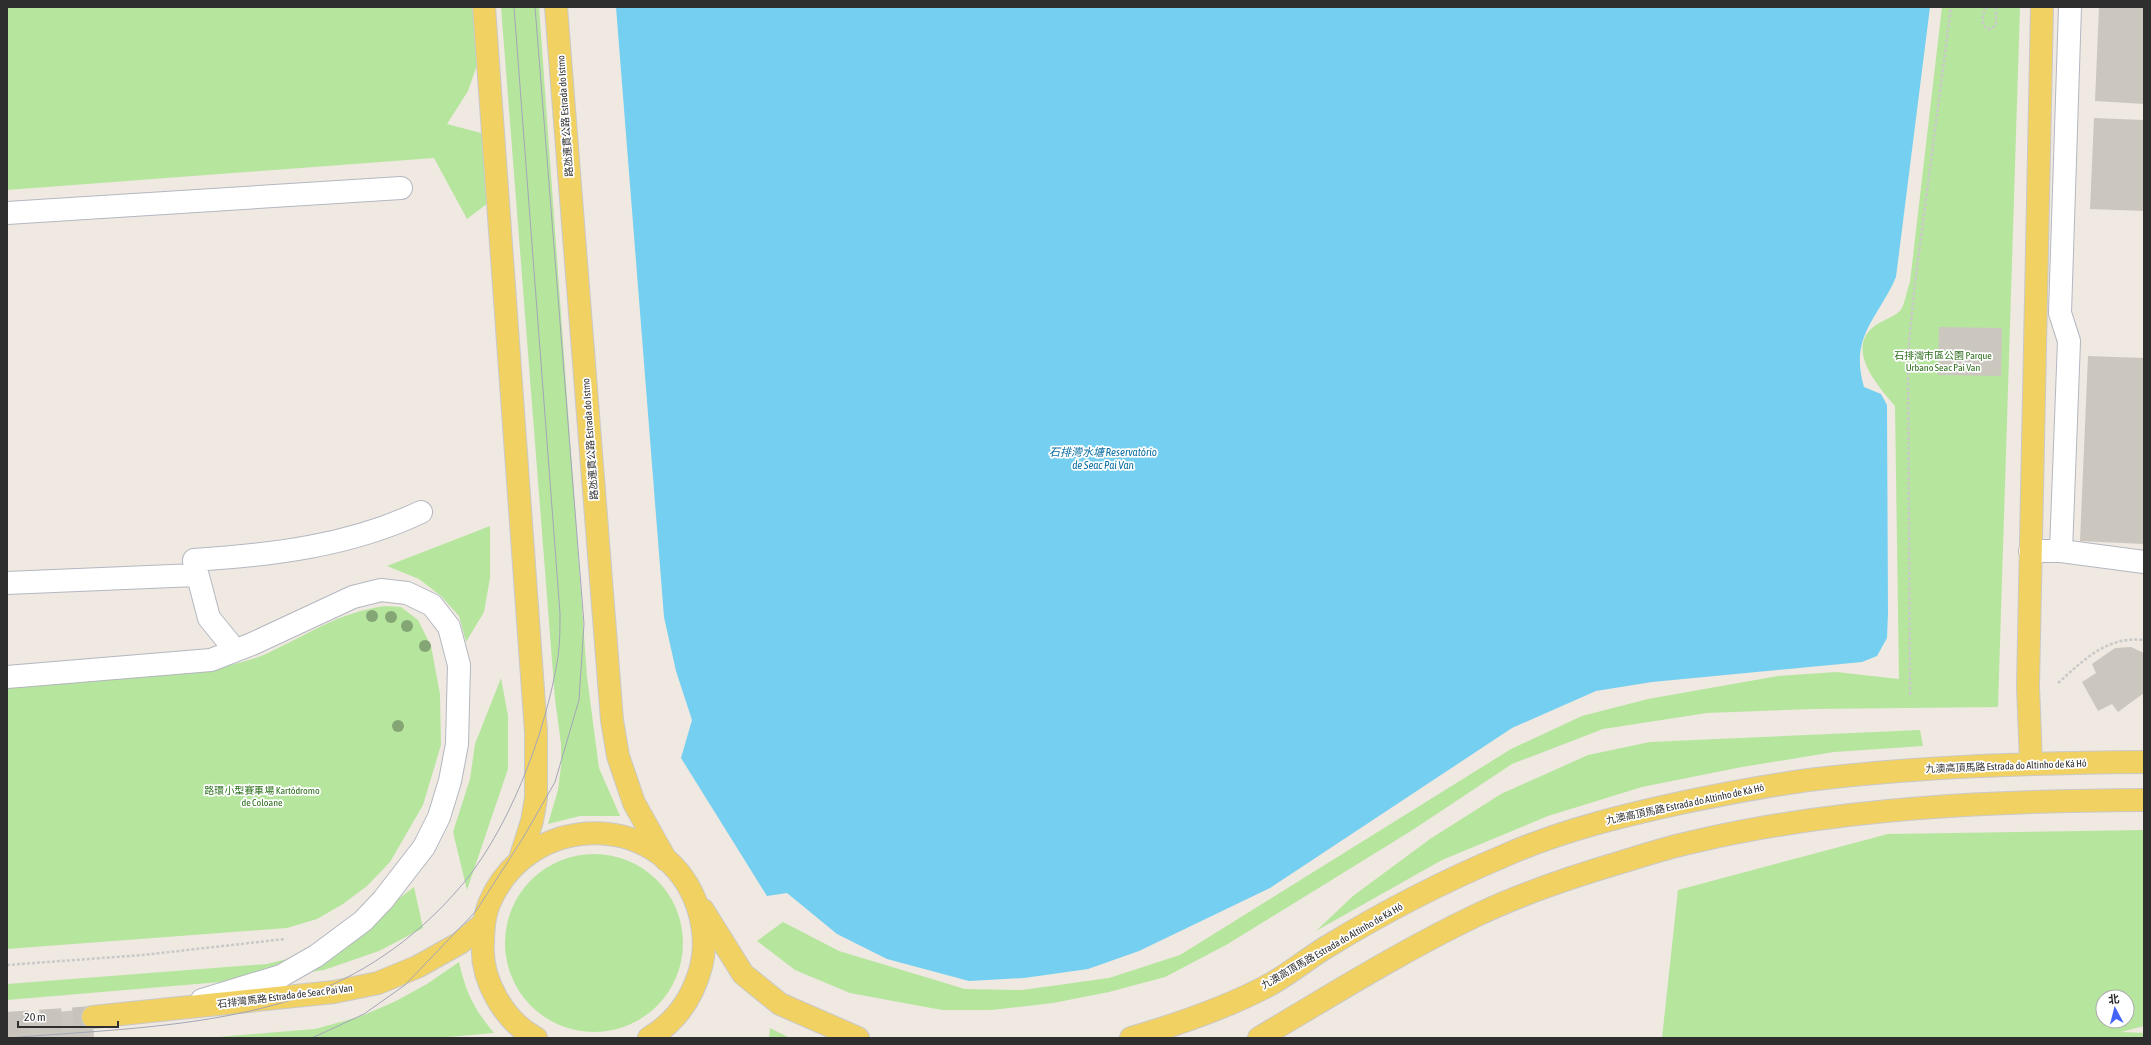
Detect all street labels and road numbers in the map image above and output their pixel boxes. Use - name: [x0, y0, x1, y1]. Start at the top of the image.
- street label: 路氹連貫公路 Estrada do Istmo: [555, 55, 575, 177]
- street label: 路氹連貫公路 Estrada do Istmo: [580, 378, 600, 500]
- street label: 九澳高頂馬路 Estrada do Altinho de Ká Hó: [1925, 758, 2087, 774]
- street label: 九澳高頂馬路 Estrada do Altinho de Ká Hó: [1605, 782, 1765, 826]
- street label: 九澳高頂馬路 Estrada do Altinho de Ká Hó: [1259, 901, 1405, 991]
- street label: 石排灣馬路 Estrada de Seac Pai Van: [217, 982, 354, 1010]

